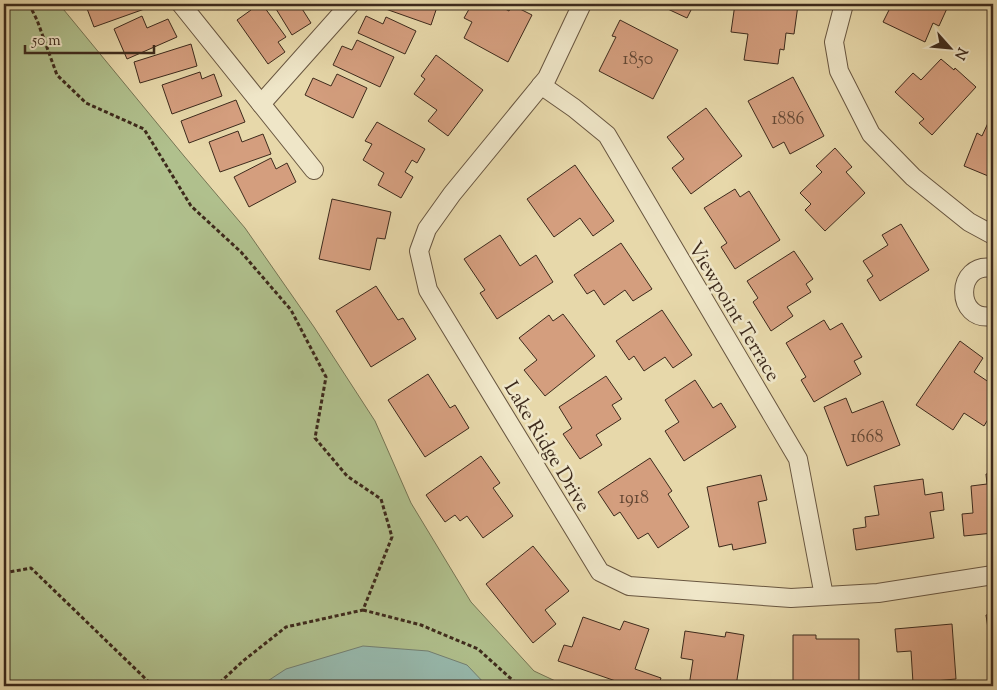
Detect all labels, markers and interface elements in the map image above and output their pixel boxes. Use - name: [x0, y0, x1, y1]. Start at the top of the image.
- scale bar: [25, 22, 154, 54]
- north arrow: [924, 22, 974, 72]
- text: 50 m: [31, 31, 61, 52]
- text: N: [948, 43, 971, 63]
- house number: 1850: [623, 47, 653, 73]
- house number: 1886: [771, 107, 805, 133]
- street label: Viewpoint Terrace: [680, 237, 786, 388]
- street label: Lake Ridge Drive: [495, 376, 596, 518]
- house number: 1668: [850, 425, 884, 451]
- house number: 1918: [619, 486, 649, 512]

